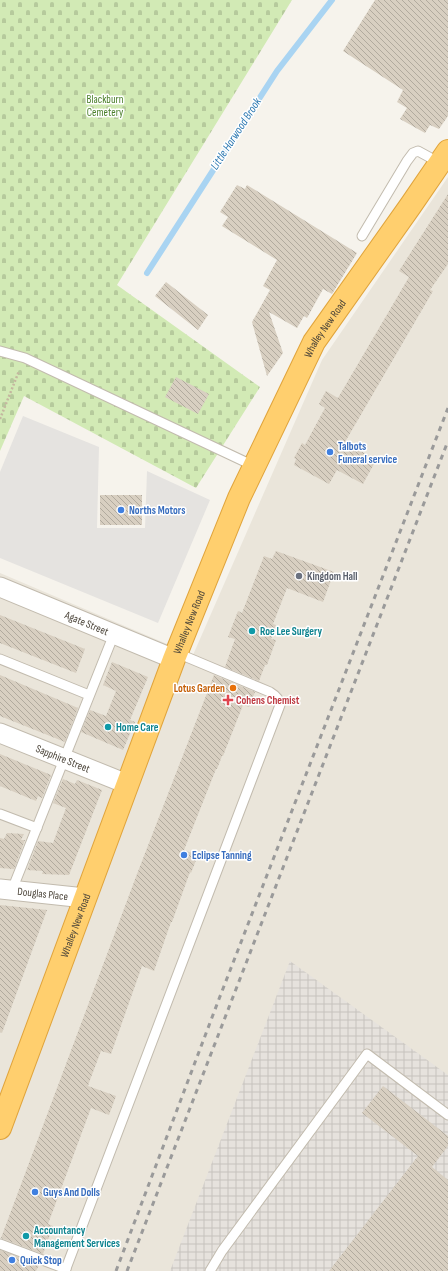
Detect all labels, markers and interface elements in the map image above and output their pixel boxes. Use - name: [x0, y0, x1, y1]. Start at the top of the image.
- park label: Blackburn Cemetery: [87, 93, 124, 119]
- water label: Little Harwood Brook: [207, 95, 265, 173]
- street label: Whalley New Road: [301, 297, 349, 360]
- place label: Talbots Funeral service: [338, 440, 397, 466]
- marker: Talbots Funeral service: [325, 447, 335, 457]
- place label: Norths Motors: [129, 504, 185, 517]
- marker: Norths Motors: [116, 505, 126, 515]
- place label: Kingdom Hall: [307, 570, 358, 583]
- marker: Kingdom Hall: [294, 571, 304, 581]
- street label: Whalley New Road: [170, 588, 208, 656]
- street label: Agate Street: [62, 608, 111, 638]
- place label: Roe Lee Surgery: [260, 625, 323, 638]
- marker: Roe Lee Surgery: [247, 626, 257, 636]
- place label: Lotus Garden: [174, 682, 225, 695]
- marker: Lotus Garden: [228, 683, 238, 693]
- place label: Cohens Chemist: [236, 694, 300, 707]
- marker: Cohens Chemist: [223, 695, 233, 705]
- place label: Home Care: [116, 721, 159, 734]
- marker: Home Care: [103, 722, 113, 732]
- street label: Sapphire Street: [34, 742, 93, 775]
- place label: Eclipse Tanning: [192, 849, 252, 862]
- marker: Eclipse Tanning: [179, 850, 189, 860]
- street label: Douglas Place: [17, 884, 69, 903]
- street label: Whalley New Road: [57, 891, 93, 959]
- place label: Guys And Dolls: [43, 1186, 100, 1199]
- marker: Guys And Dolls: [30, 1187, 40, 1197]
- place label: Accountancy Management Services: [33, 1224, 120, 1250]
- marker: Accountancy Management Services: [21, 1231, 31, 1241]
- place label: Quick Stop: [20, 1254, 62, 1267]
- marker: Quick Stop: [7, 1255, 17, 1265]

